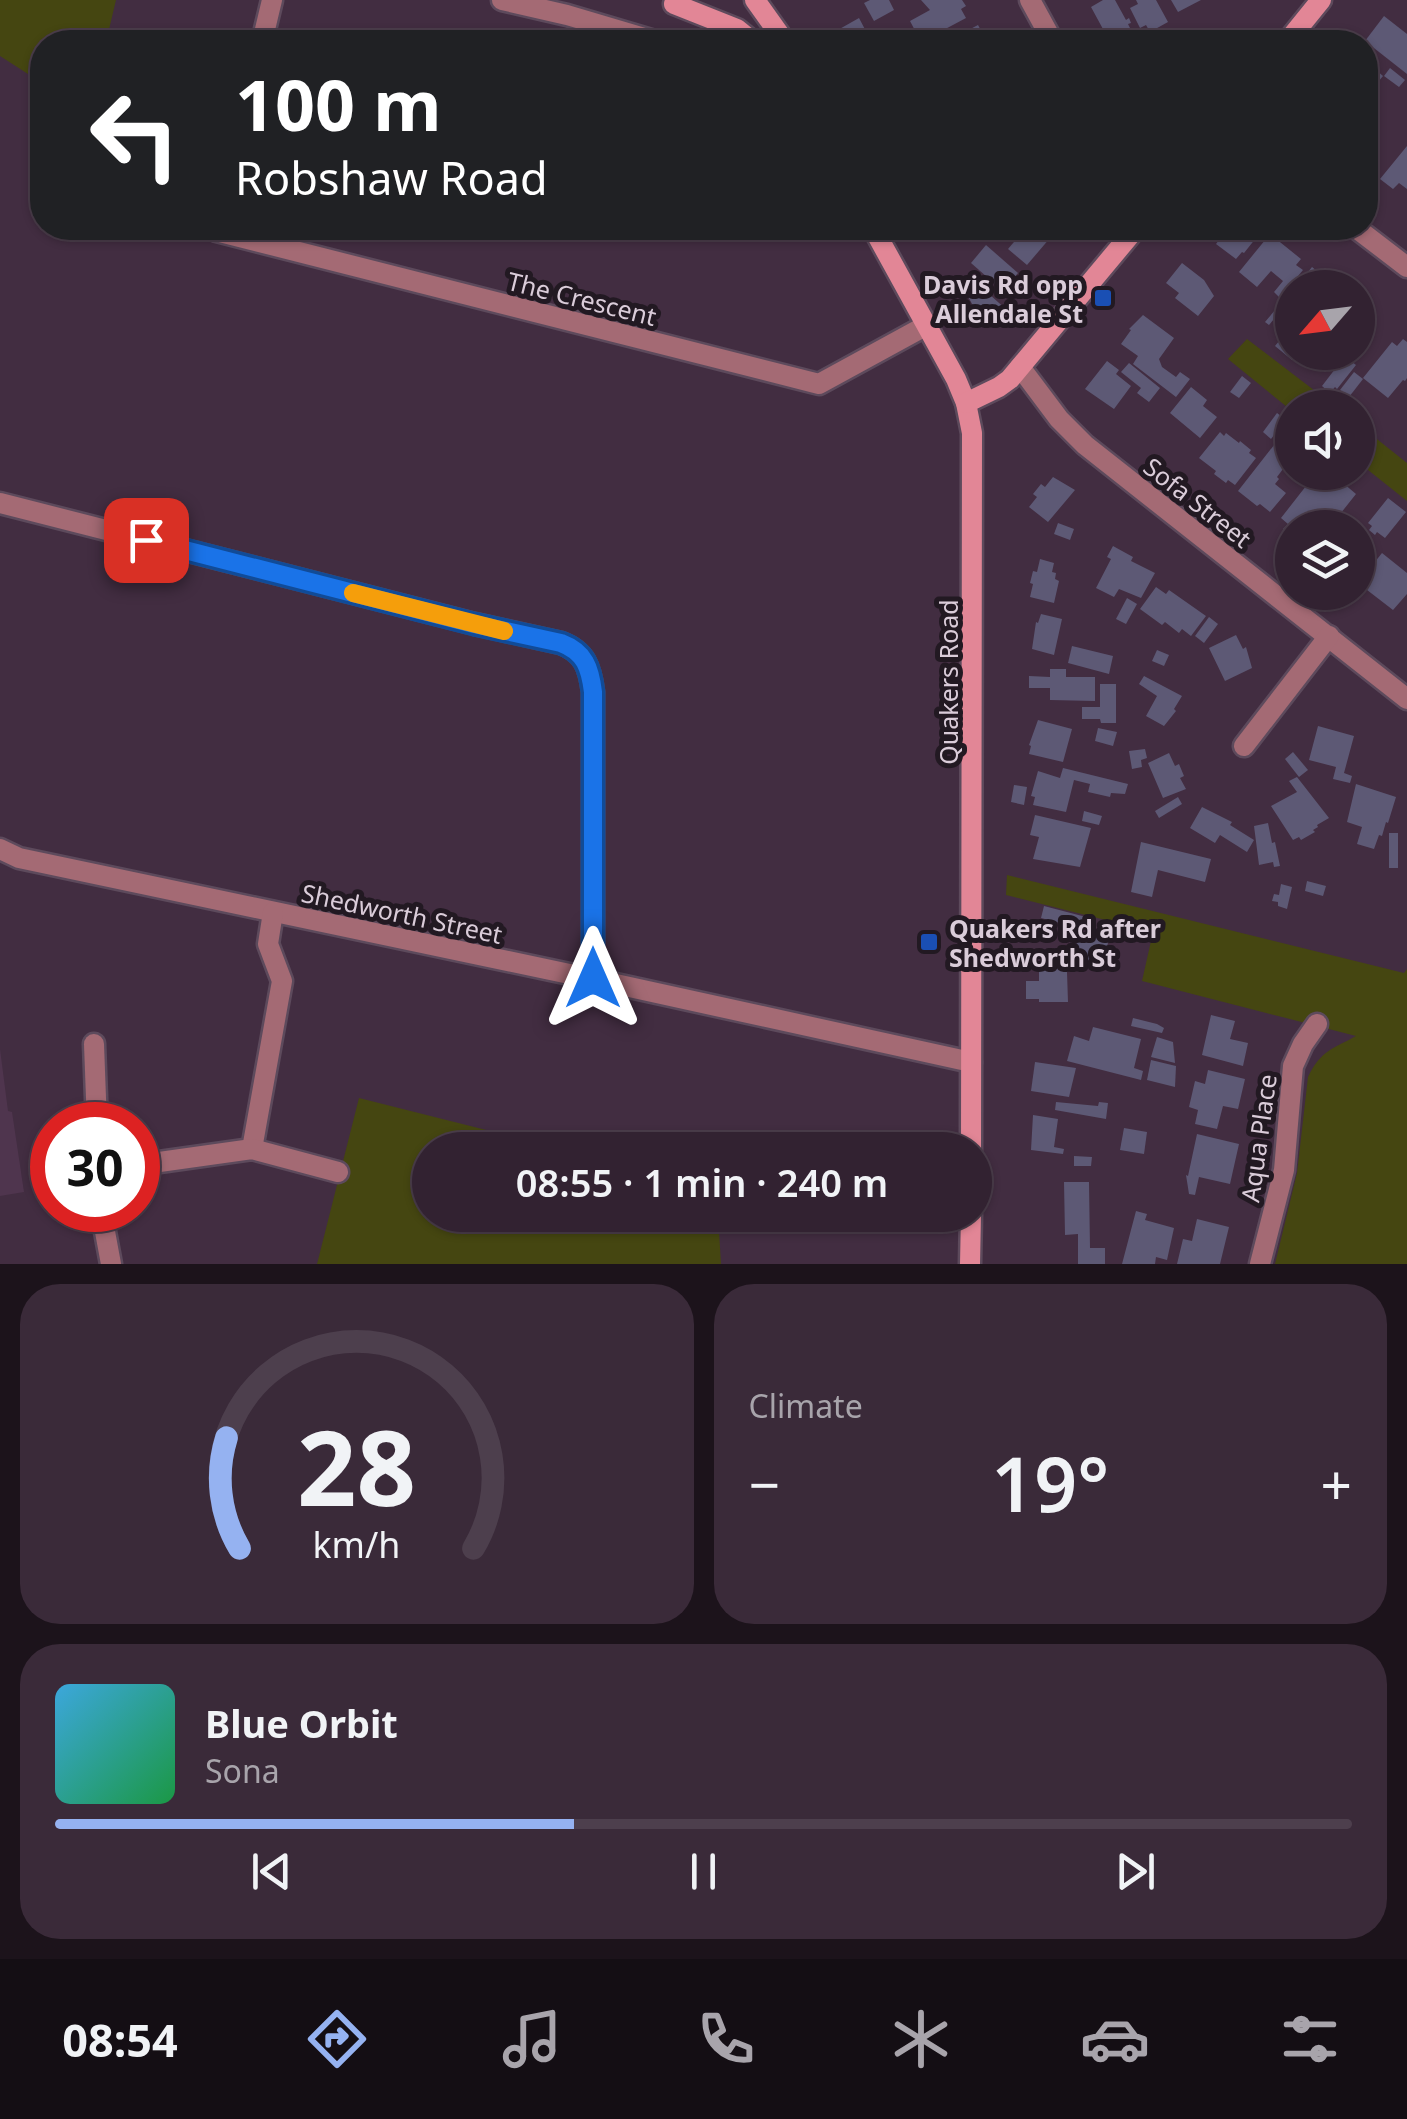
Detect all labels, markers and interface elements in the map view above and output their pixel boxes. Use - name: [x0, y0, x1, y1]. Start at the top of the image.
- text: 100 m: [235, 56, 442, 152]
- icon: left: [70, 70, 200, 200]
- text: Robshaw Road: [235, 147, 548, 208]
- street label: The Crescent: [504, 263, 660, 333]
- place label: Davis Rd opp Allendale St: [923, 267, 1083, 330]
- north arrow: [1275, 270, 1375, 370]
- map controls: [1275, 270, 1375, 610]
- marker: Davis Rd opp Allendale St: [1092, 287, 1114, 309]
- button: sound: [1275, 390, 1375, 490]
- street label: Sofa Street: [1137, 449, 1259, 555]
- pin: [104, 498, 189, 583]
- button: layers: [1275, 510, 1375, 610]
- icon: arrive: [119, 513, 174, 568]
- street label: Quakers Road: [931, 599, 965, 765]
- street label: Shedworth Street: [298, 875, 506, 951]
- place label: Quakers Rd after Shedworth St: [949, 911, 1161, 974]
- position arrow: [541, 926, 645, 1030]
- marker: Quakers Rd after Shedworth St: [918, 931, 940, 953]
- street label: Aqua Place: [1232, 1072, 1284, 1204]
- speed limit sign: 30: [30, 1102, 160, 1232]
- text: 08:55 · 1 min · 240 m: [516, 1156, 888, 1208]
- text: Climate: [749, 1384, 863, 1427]
- text: 28: [297, 1395, 416, 1536]
- text: 19°: [991, 1432, 1109, 1534]
- text: −: [749, 1446, 780, 1521]
- text: +: [1321, 1446, 1352, 1521]
- text: km/h: [313, 1520, 401, 1568]
- text: Blue Orbit: [205, 1697, 398, 1749]
- text: Sona: [205, 1749, 280, 1792]
- icon: previous: [244, 1844, 299, 1899]
- icon: pause: [676, 1844, 731, 1899]
- icon: next: [1108, 1844, 1163, 1899]
- icon: directions: [302, 2004, 372, 2074]
- icon: music: [497, 2004, 567, 2074]
- icon: phone: [691, 2004, 761, 2074]
- icon: climate: [886, 2004, 956, 2074]
- icon: car: [1080, 2004, 1150, 2074]
- icon: filters: [1275, 2004, 1345, 2074]
- text: 08:54: [62, 2009, 178, 2070]

